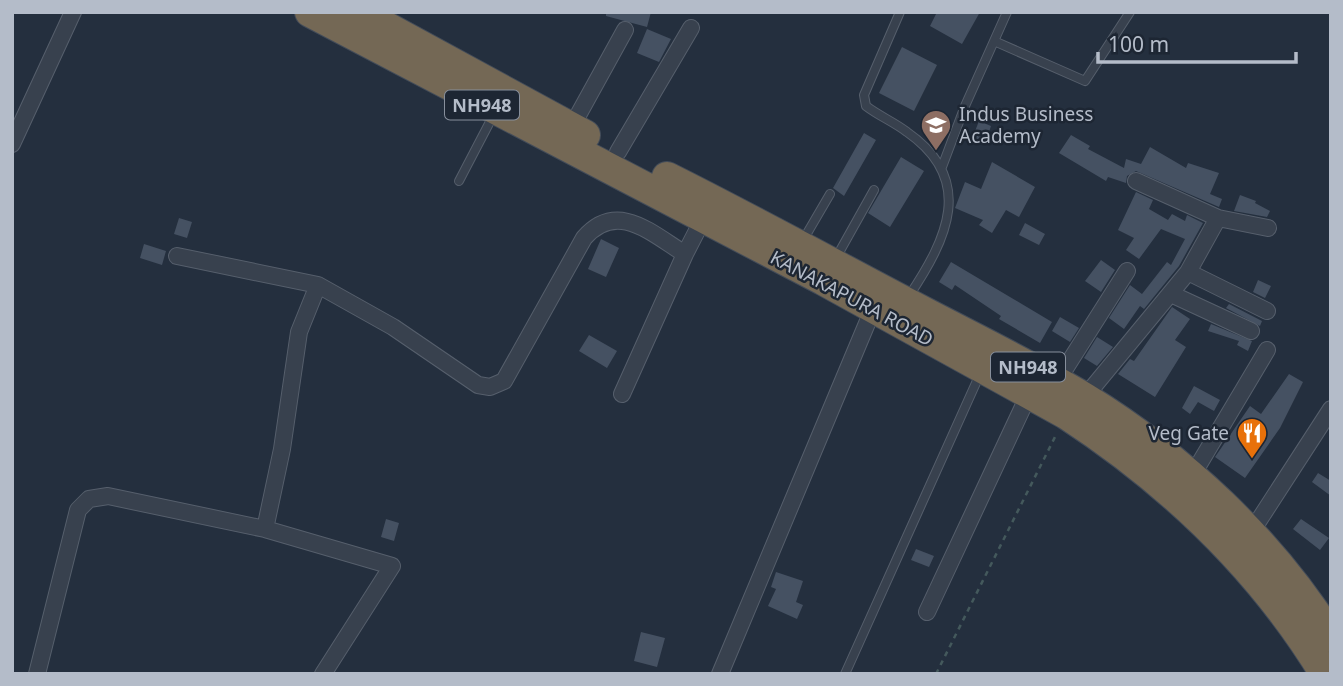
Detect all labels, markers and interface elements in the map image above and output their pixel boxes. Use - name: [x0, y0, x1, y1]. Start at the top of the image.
- scale bar: [1098, 21, 1296, 65]
- text: 100 m: [1108, 30, 1169, 58]
- road number: NH948: [445, 90, 519, 120]
- place label: Indus Business Academy: [959, 101, 1093, 149]
- school or university icon: Indus Business Academy: [919, 108, 953, 152]
- street label: KANAKAPURA ROAD: [766, 244, 938, 352]
- road number: NH948: [991, 352, 1065, 382]
- restaurant icon: Veg Gate: [1235, 416, 1269, 460]
- place label: Veg Gate: [1149, 420, 1229, 446]

